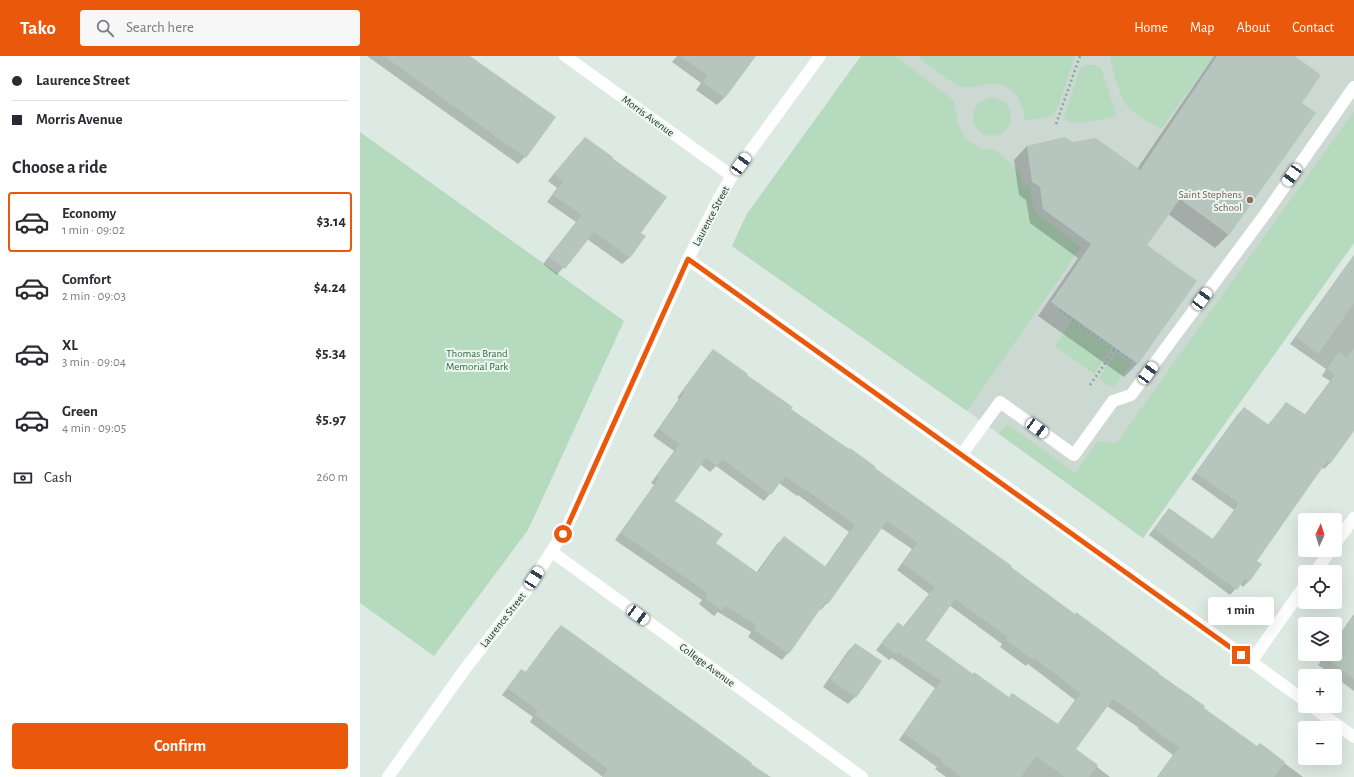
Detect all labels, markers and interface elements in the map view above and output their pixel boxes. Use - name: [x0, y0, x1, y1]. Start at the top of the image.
- search box: [80, 10, 360, 46]
- icon: search: [94, 17, 116, 39]
- text: Tako: [20, 19, 56, 38]
- text: Search here: [126, 20, 194, 35]
- text: Home: [1134, 21, 1168, 35]
- text: Map: [1190, 21, 1214, 35]
- text: About: [1236, 21, 1270, 35]
- text: Contact: [1292, 21, 1334, 35]
- text: Laurence Street: [36, 73, 130, 88]
- street label: Morris Avenue: [620, 93, 676, 139]
- text: Morris Avenue: [36, 112, 122, 127]
- car: [729, 151, 753, 177]
- text: Choose a ride: [12, 159, 107, 177]
- car: [1280, 162, 1304, 188]
- street label: Laurence Street: [691, 184, 732, 248]
- place label: Saint Stephens School: [1179, 189, 1242, 213]
- marker: Saint Stephens School: [1245, 195, 1255, 205]
- icon: car: [14, 204, 50, 240]
- text: Economy: [62, 206, 116, 221]
- text: $3.14: [316, 214, 346, 229]
- text: 1 min · 09:02: [62, 224, 125, 237]
- icon: car: [14, 270, 50, 306]
- text: Comfort: [62, 272, 111, 287]
- text: $4.24: [314, 280, 346, 295]
- car: [1190, 286, 1214, 312]
- text: 2 min · 09:03: [62, 290, 126, 303]
- icon: car: [14, 336, 50, 372]
- text: XL: [62, 338, 78, 353]
- text: $5.34: [315, 346, 346, 361]
- park label: Thomas Brand Memorial Park: [446, 348, 508, 372]
- text: 3 min · 09:04: [62, 356, 126, 369]
- car: [1136, 360, 1160, 386]
- icon: car: [14, 402, 50, 438]
- text: Green: [62, 404, 98, 419]
- text: $5.97: [316, 412, 346, 427]
- car: [1024, 416, 1050, 440]
- text: 4 min · 09:05: [62, 422, 126, 435]
- icon: cash: [12, 467, 34, 489]
- text: Cash: [44, 470, 72, 485]
- text: 260 m: [317, 471, 348, 484]
- north arrow: [1298, 513, 1342, 557]
- map controls: [1298, 513, 1342, 765]
- route start: [554, 525, 572, 543]
- car: [522, 565, 546, 591]
- button: locate: [1298, 565, 1342, 609]
- street label: Laurence Street: [478, 590, 528, 650]
- callout: 1 min: [1208, 597, 1274, 625]
- car: [625, 603, 651, 627]
- text: 1 min: [1227, 604, 1255, 617]
- button: layers: [1298, 617, 1342, 661]
- street label: College Avenue: [677, 641, 737, 689]
- route end: [1232, 646, 1250, 664]
- button: +: [1298, 669, 1342, 713]
- button: −: [1298, 721, 1342, 765]
- button: Confirm: [12, 723, 348, 769]

